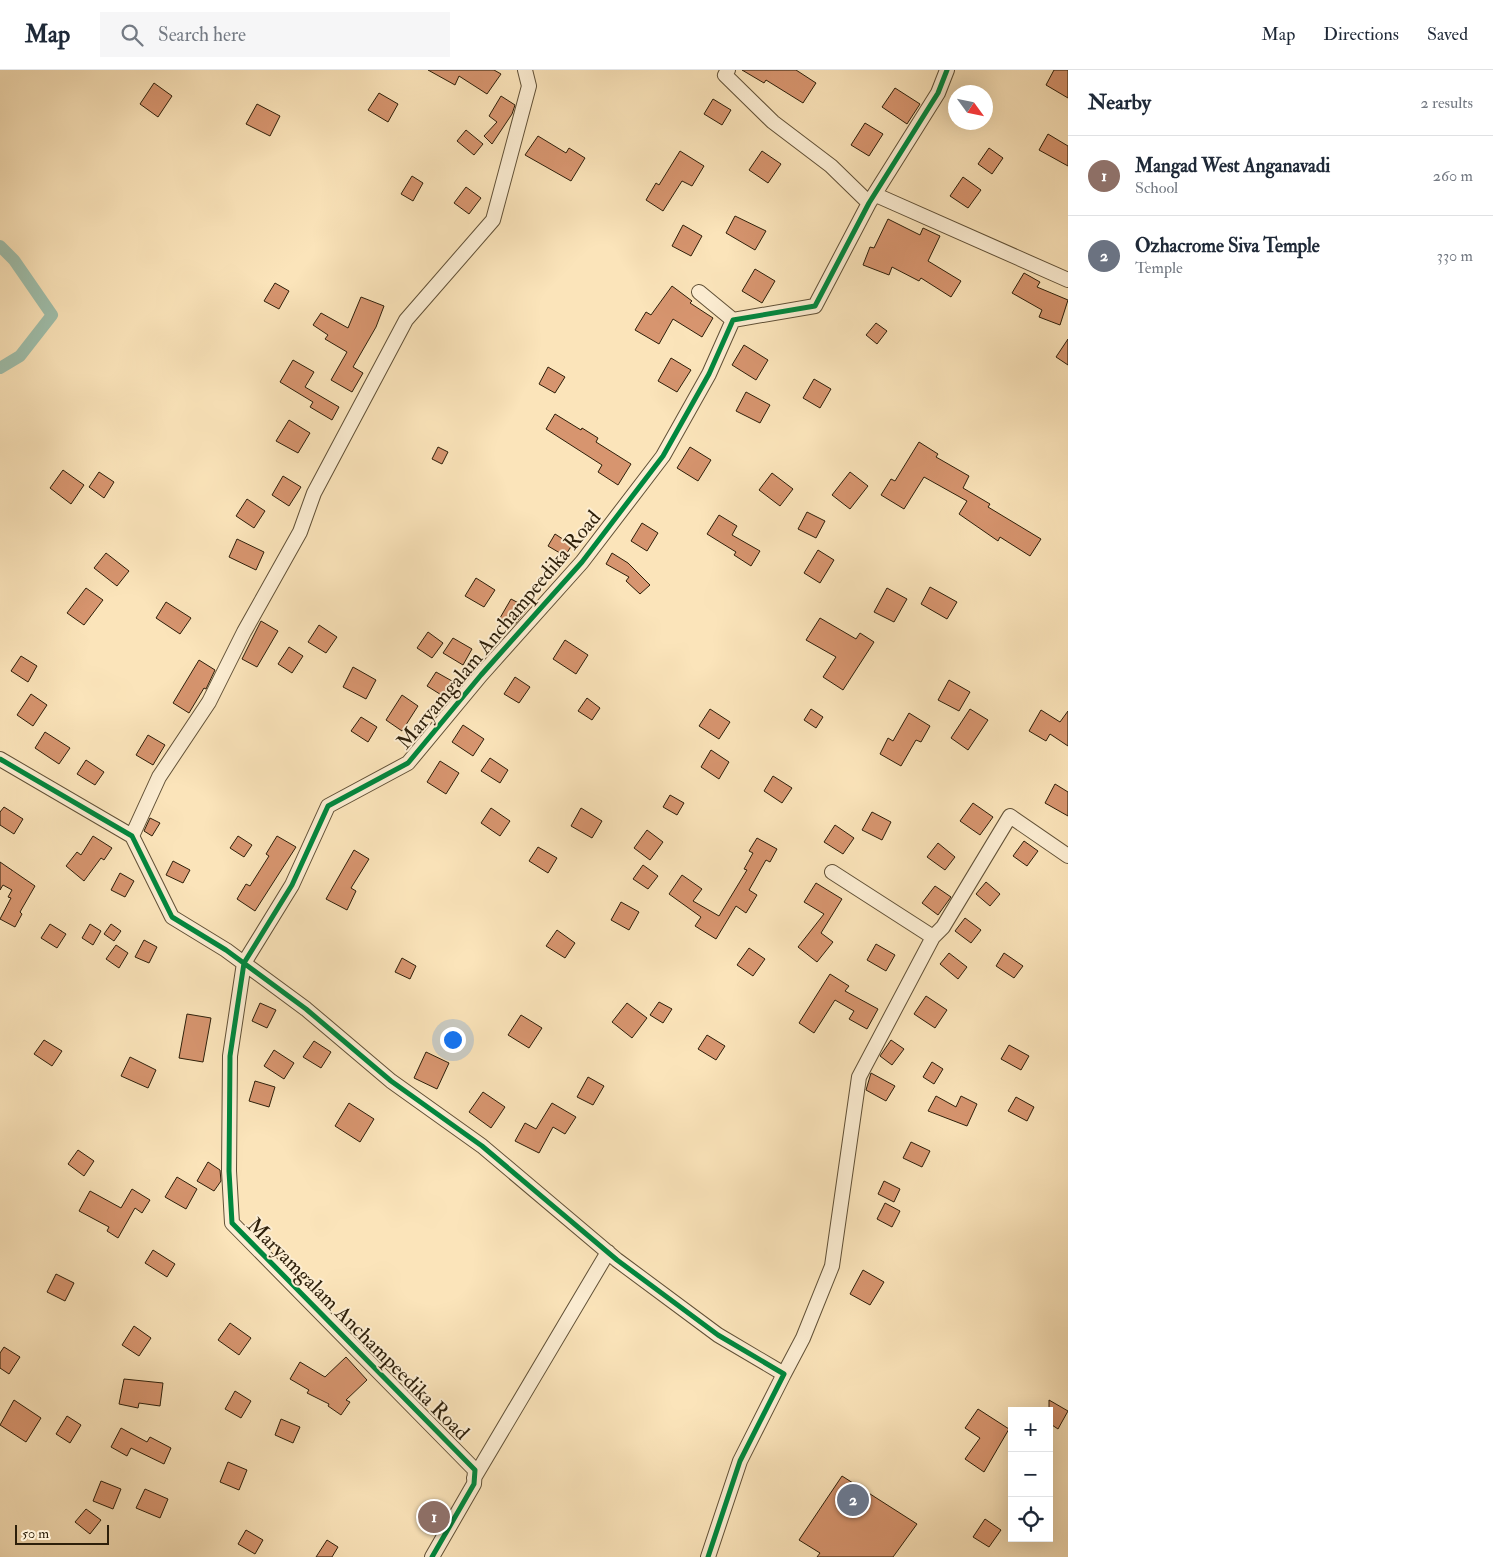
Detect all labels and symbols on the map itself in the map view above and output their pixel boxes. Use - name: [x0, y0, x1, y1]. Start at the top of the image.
- north arrow: [948, 85, 993, 130]
- street label: Maryamgalam Anchampeedika Road: [391, 504, 607, 755]
- your location: [440, 1027, 466, 1053]
- street label: Maryamgalam Anchampeedika Road: [241, 1212, 475, 1446]
- pin: 2: [837, 1481, 869, 1519]
- pin: 1: [418, 1498, 450, 1536]
- scale bar: [15, 1522, 109, 1545]

